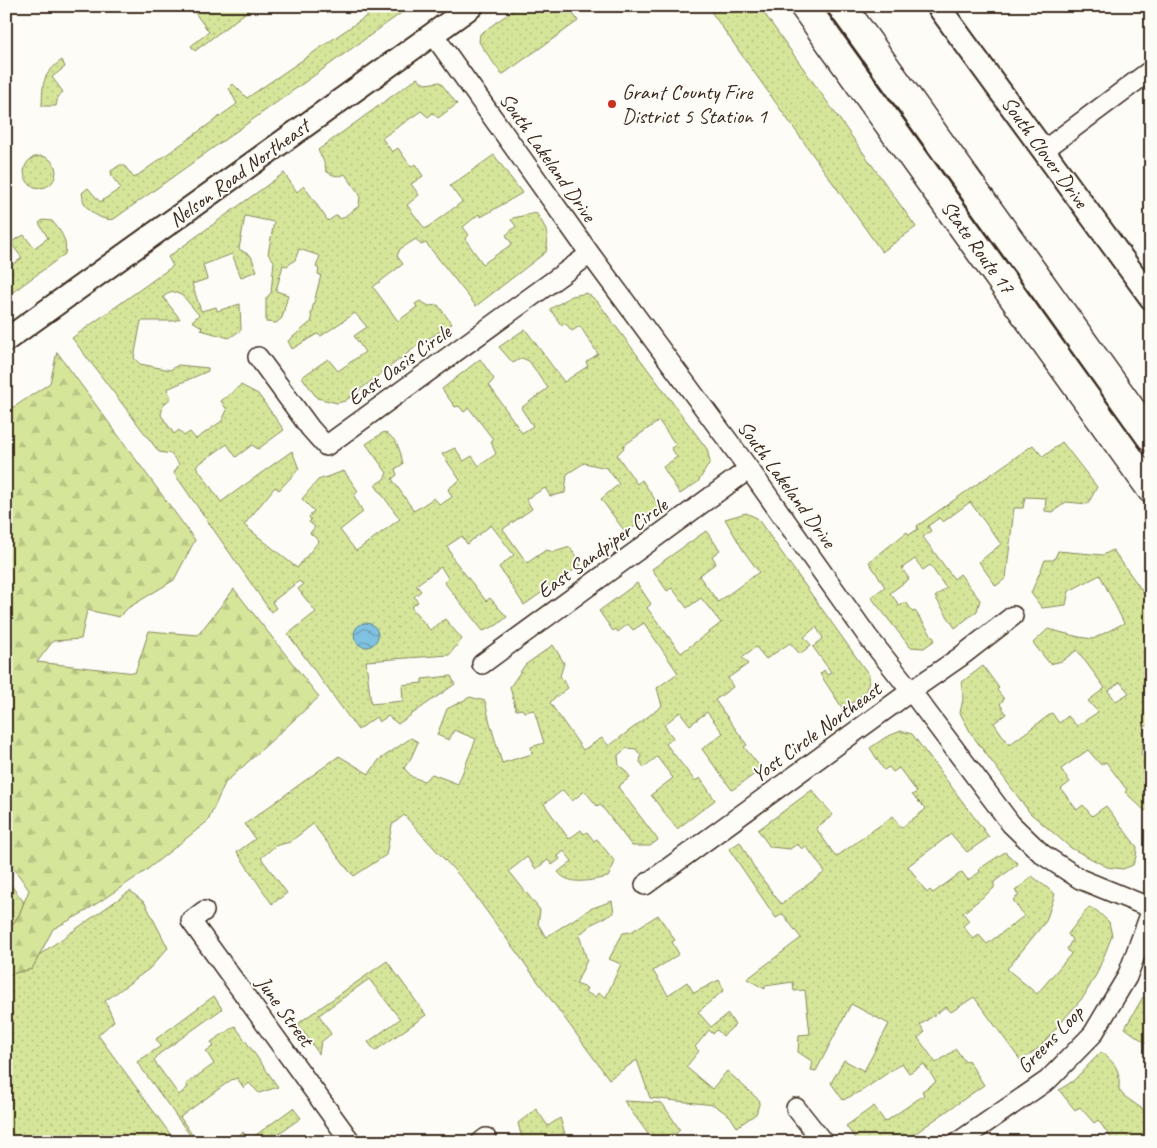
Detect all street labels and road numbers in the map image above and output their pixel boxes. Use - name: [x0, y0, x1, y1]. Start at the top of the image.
- street label: South Lakeland Drive: [494, 88, 603, 228]
- street label: South Clover Drive: [996, 91, 1095, 214]
- street label: Nelson Road Northeast: [164, 112, 317, 233]
- street label: State Route 17: [935, 195, 1021, 300]
- street label: East Oasis Circle: [342, 318, 457, 411]
- street label: South Lakeland Drive: [732, 415, 843, 555]
- street label: East Sandpiper Circle: [532, 491, 673, 604]
- street label: Yost Circle Northeast: [746, 675, 888, 788]
- street label: June Street: [250, 970, 320, 1053]
- street label: Greens Loop: [1011, 999, 1090, 1079]

